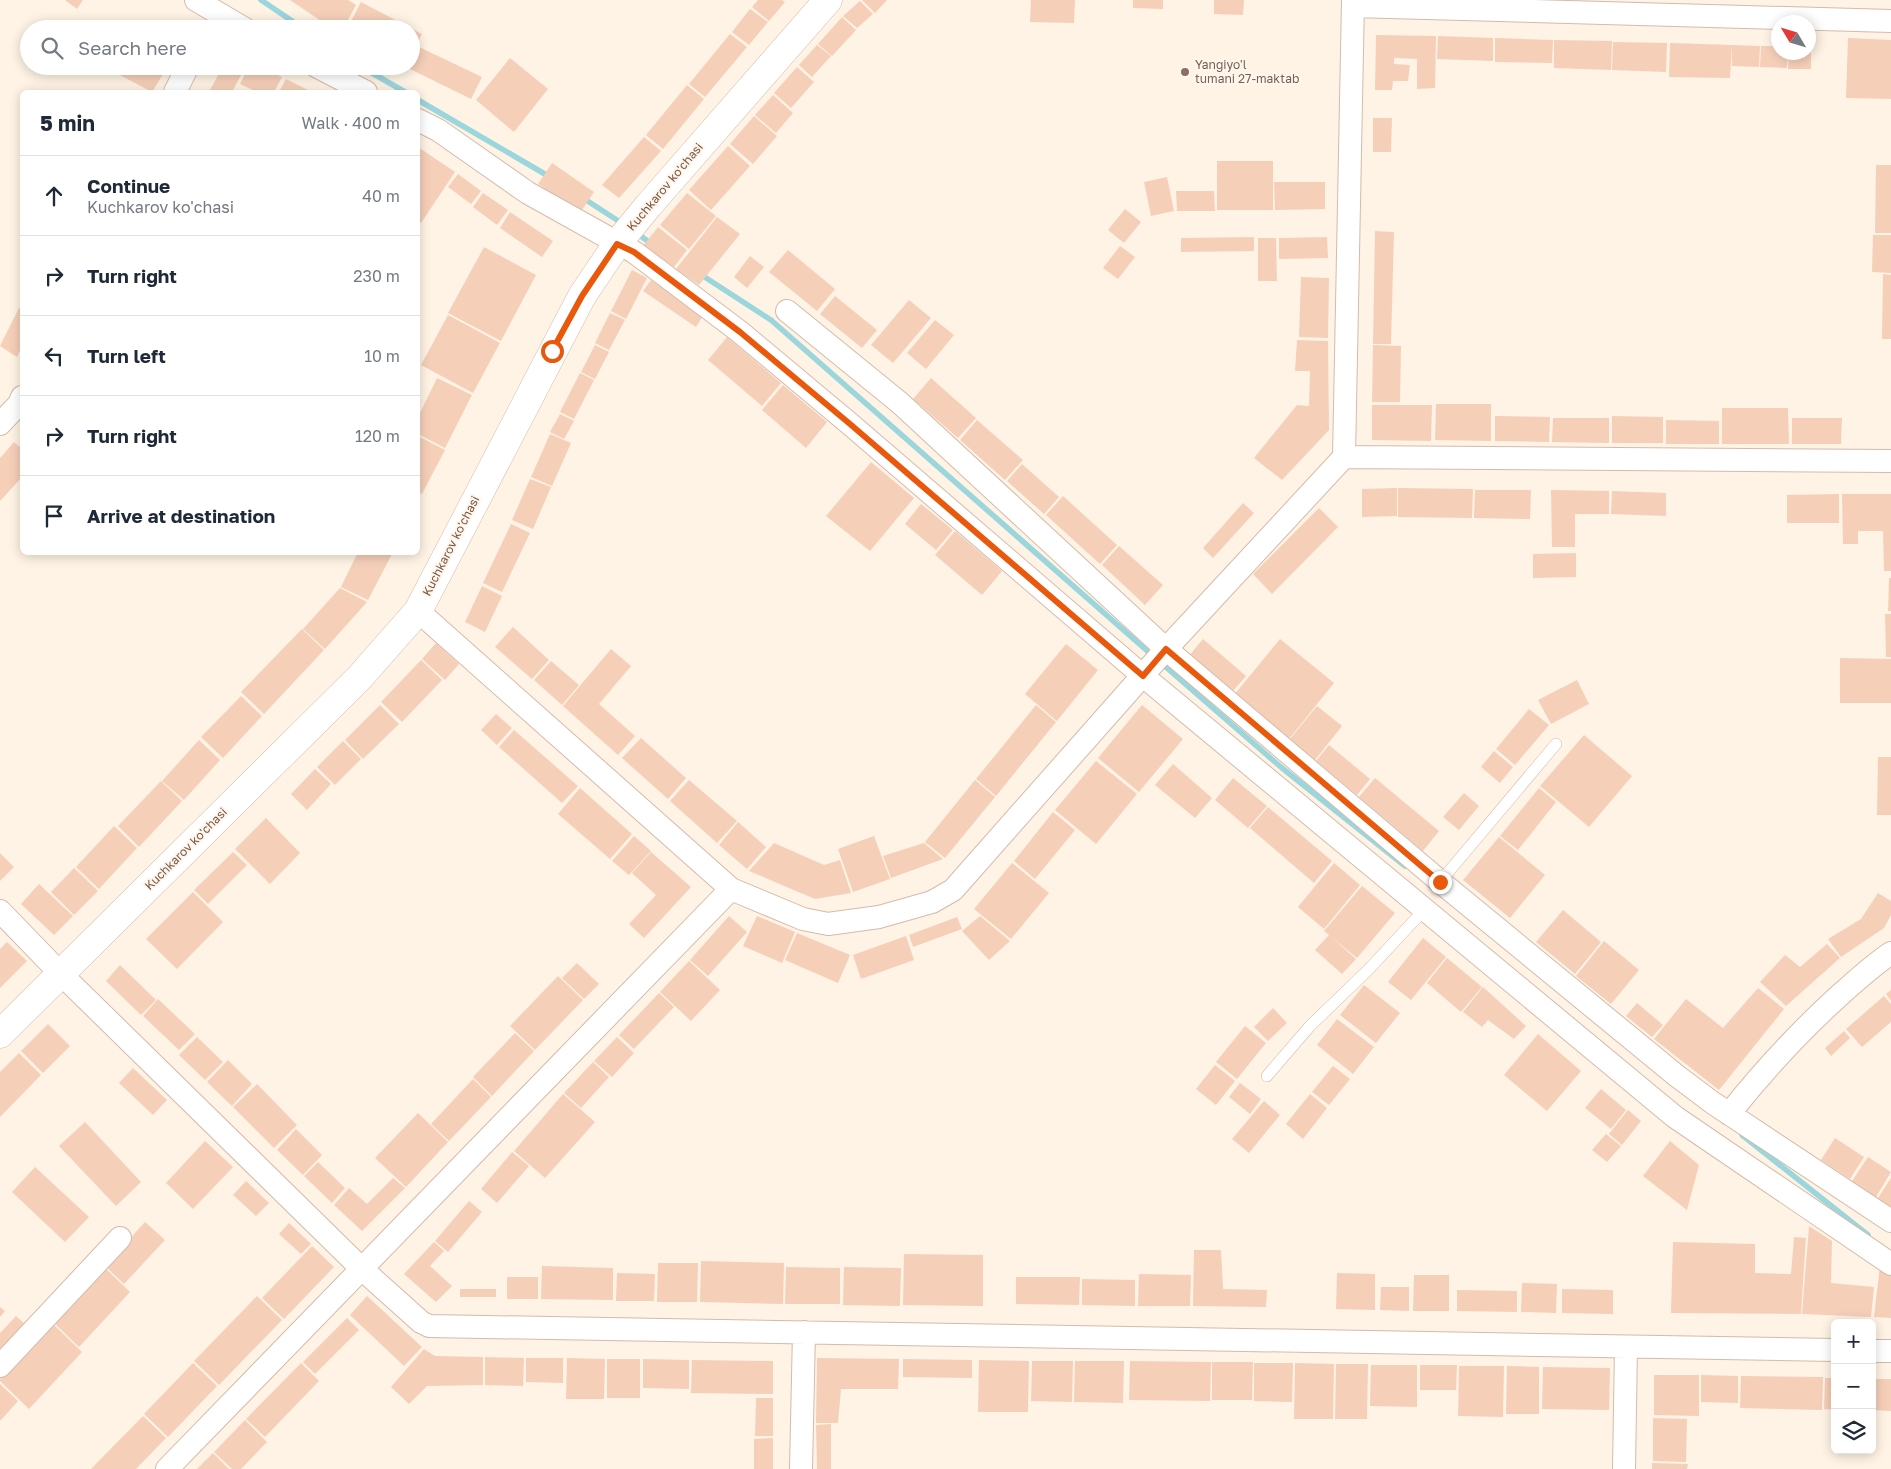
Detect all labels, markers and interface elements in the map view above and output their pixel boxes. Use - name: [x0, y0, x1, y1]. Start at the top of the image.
- north arrow: [1771, 15, 1816, 60]
- search box: [20, 20, 420, 75]
- icon: search: [38, 34, 66, 62]
- text: Search here: [78, 36, 187, 59]
- place label: Yangiyo'l tumani 27-maktab: [1195, 57, 1299, 86]
- marker: Yangiyo'l tumani 27-maktab: [1179, 66, 1191, 78]
- text: 5 min: [40, 110, 95, 136]
- text: Walk · 400 m: [302, 113, 400, 133]
- street label: Kuchkarov ko'chasi: [623, 140, 706, 234]
- text: Continue: [87, 174, 170, 197]
- icon: ahead: [40, 182, 68, 210]
- text: 40 m: [362, 186, 400, 206]
- text: Kuchkarov ko'chasi: [87, 197, 234, 217]
- icon: right: [40, 262, 68, 290]
- text: Turn right: [87, 264, 177, 287]
- text: 230 m: [353, 266, 400, 286]
- route start: [541, 340, 564, 363]
- icon: left: [40, 342, 68, 370]
- text: Turn left: [87, 344, 166, 367]
- text: 10 m: [364, 346, 400, 366]
- icon: right: [40, 422, 68, 450]
- text: Turn right: [87, 424, 177, 447]
- text: 120 m: [355, 426, 400, 446]
- street label: Kuchkarov ko'chasi: [419, 493, 482, 598]
- icon: arrive: [40, 502, 68, 530]
- text: Arrive at destination: [87, 504, 275, 527]
- street label: Kuchkarov ko'chasi: [141, 804, 230, 893]
- route end: [1429, 871, 1452, 894]
- map controls: [1831, 1319, 1876, 1454]
- button: +: [1831, 1319, 1876, 1364]
- button: −: [1831, 1364, 1876, 1409]
- button: layers: [1831, 1409, 1876, 1454]

